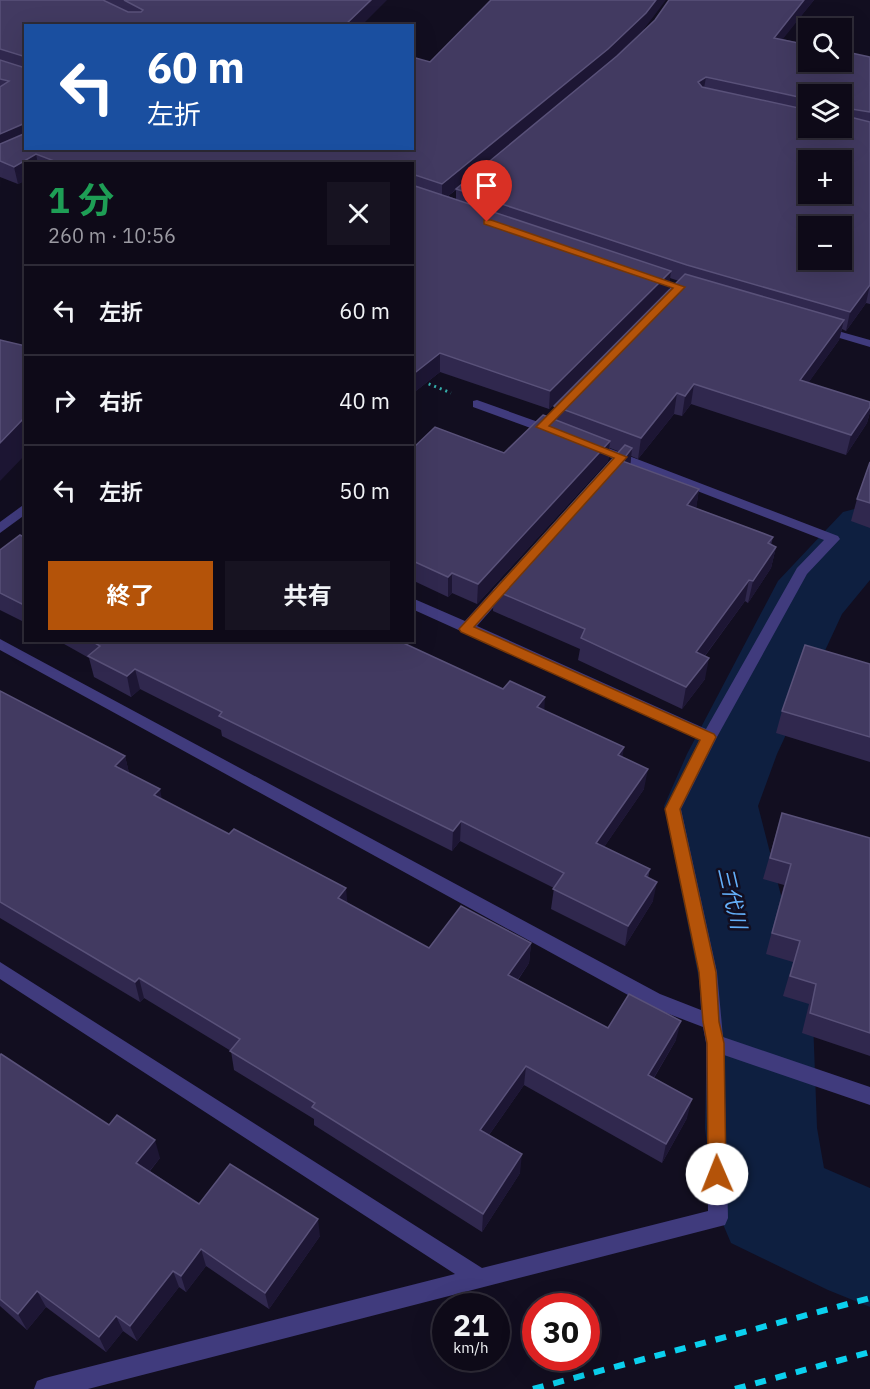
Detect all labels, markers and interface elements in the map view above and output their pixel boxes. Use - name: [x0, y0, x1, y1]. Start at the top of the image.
- map controls: [798, 18, 852, 270]
- button: search: [798, 18, 852, 72]
- text: 60 m: [147, 40, 245, 95]
- icon: left: [48, 48, 126, 126]
- button: layers: [798, 84, 852, 138]
- text: 左折: [147, 96, 201, 131]
- button: +: [798, 150, 852, 204]
- pin: [461, 160, 512, 222]
- icon: arrive: [470, 169, 503, 202]
- text: 1 分: [48, 176, 114, 223]
- button: close: [327, 182, 390, 245]
- button: −: [798, 216, 852, 270]
- text: 260 m · 10:56: [48, 222, 176, 249]
- icon: left: [48, 294, 81, 327]
- text: 60 m: [339, 296, 390, 325]
- text: 左折: [99, 297, 143, 326]
- icon: right: [48, 384, 81, 417]
- text: 40 m: [339, 386, 390, 415]
- text: 右折: [99, 387, 143, 416]
- icon: left: [48, 474, 81, 507]
- text: 50 m: [339, 476, 390, 505]
- text: 左折: [99, 477, 143, 506]
- button: 終了: [48, 561, 213, 630]
- button: 共有: [225, 561, 390, 630]
- water label: 三代川: [712, 864, 754, 934]
- position arrow: [685, 1142, 749, 1206]
- speed limit sign: 30: [522, 1293, 600, 1371]
- text: 21: [453, 1305, 489, 1344]
- text: km/h: [453, 1338, 489, 1357]

